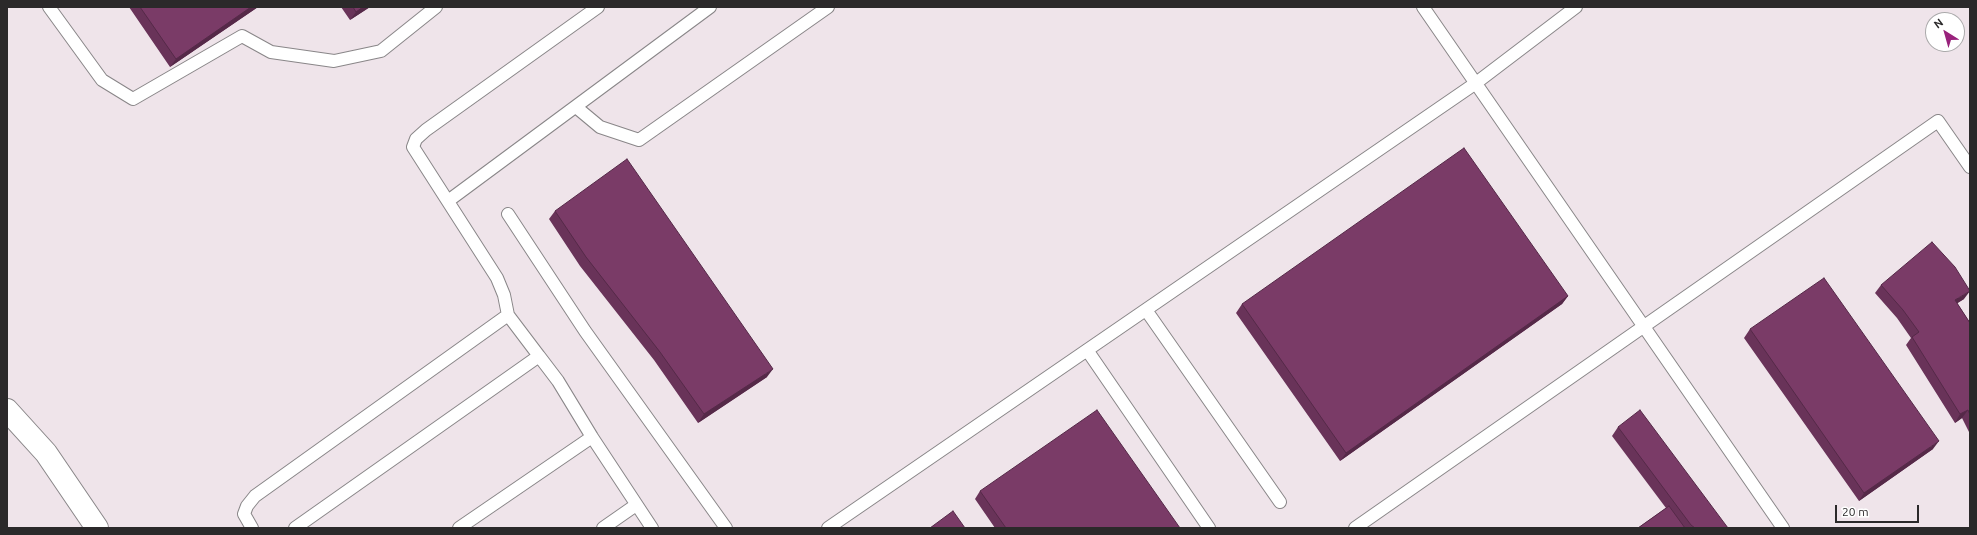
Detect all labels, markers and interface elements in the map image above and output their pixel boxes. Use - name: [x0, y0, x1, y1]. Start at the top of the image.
- north arrow: [1925, 12, 1965, 52]
- text: N: [1931, 16, 1945, 30]
- scale bar: [1837, 497, 1921, 523]
- text: 20 m: [1842, 505, 1869, 518]

